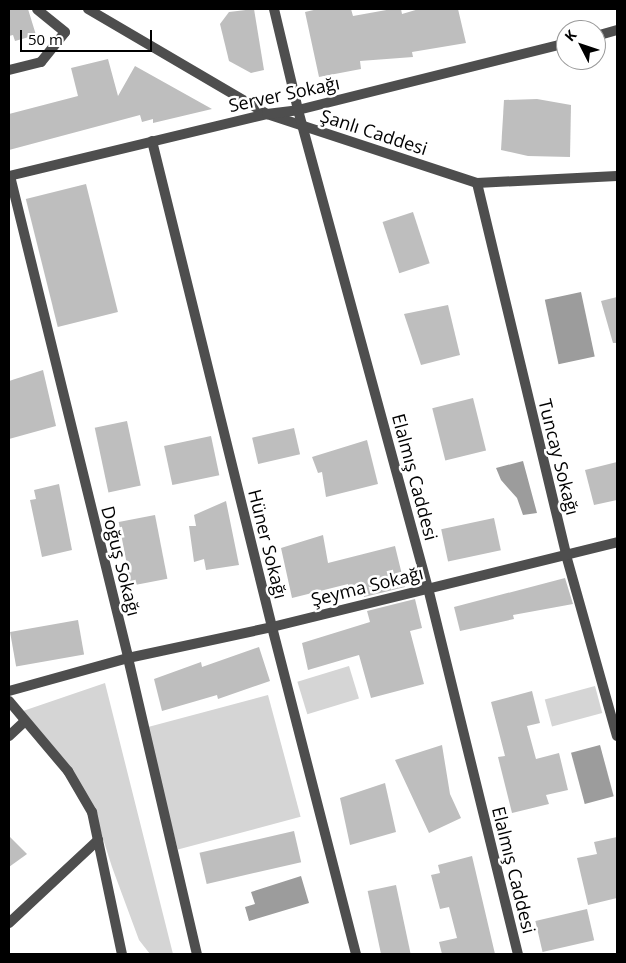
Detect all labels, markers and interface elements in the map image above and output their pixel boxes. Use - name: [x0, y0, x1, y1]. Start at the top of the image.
- scale bar: [22, 20, 155, 52]
- north arrow: [556, 20, 606, 70]
- text: K: [560, 26, 580, 45]
- text: 50 m: [28, 29, 63, 49]
- street label: Server Sokağı: [227, 72, 341, 116]
- street label: Şanlı Caddesi: [318, 105, 430, 159]
- street label: Tuncay Sokağı: [534, 397, 584, 517]
- street label: Elalmış Caddesi: [388, 411, 442, 543]
- street label: Hüner Sokağı: [244, 487, 292, 601]
- street label: Doğuş Sokağı: [97, 504, 145, 618]
- street label: Şeyma Sokağı: [309, 562, 425, 610]
- street label: Elalmış Caddesi: [488, 804, 540, 936]

